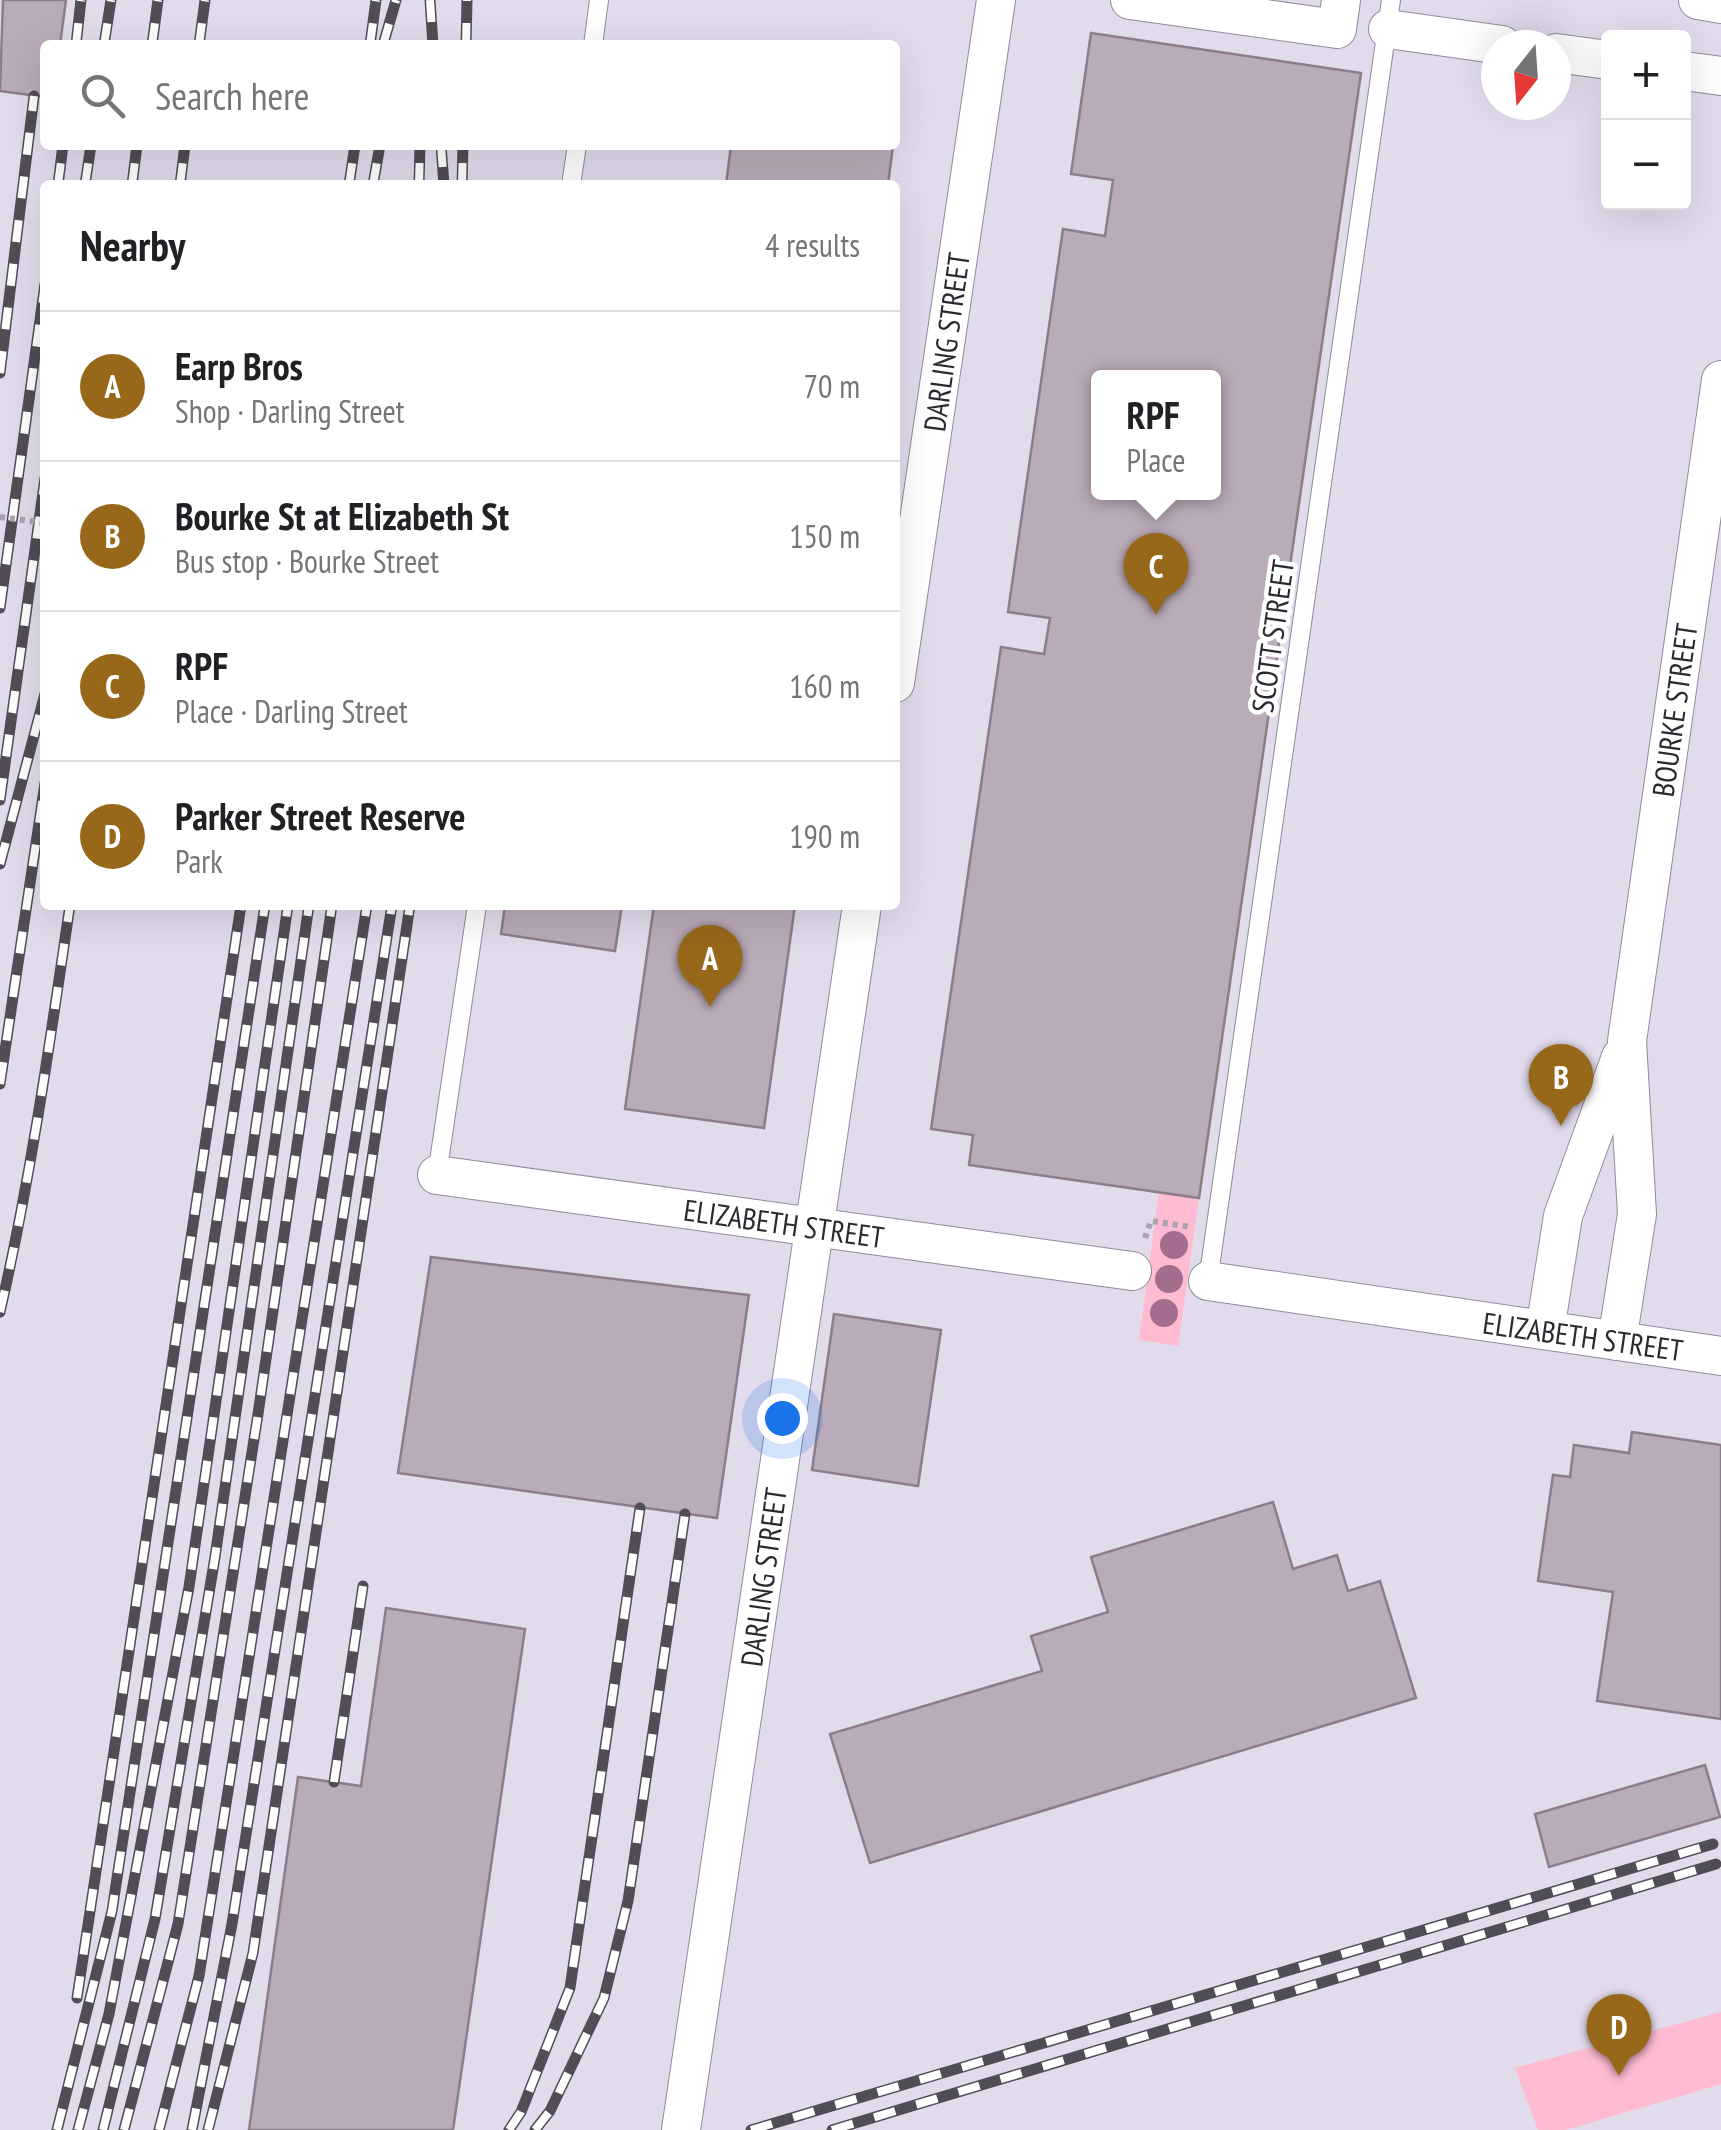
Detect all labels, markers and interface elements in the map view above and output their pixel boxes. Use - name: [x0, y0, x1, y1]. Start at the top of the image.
- north arrow: [1481, 30, 1571, 120]
- map controls: [1601, 30, 1691, 210]
- button: +: [1601, 30, 1691, 120]
- search box: [40, 40, 900, 150]
- icon: search: [75, 68, 130, 123]
- text: Search here: [155, 71, 309, 120]
- button: −: [1601, 120, 1691, 210]
- text: Nearby: [80, 218, 185, 273]
- text: 4 results: [765, 224, 860, 266]
- street label: DARLING STREET: [914, 250, 978, 434]
- text: Earp Bros: [175, 341, 303, 390]
- text: A: [104, 365, 121, 407]
- text: 70 m: [804, 365, 860, 407]
- popup: [1091, 370, 1221, 500]
- text: Shop · Darling Street: [175, 390, 405, 432]
- text: RPF: [1127, 390, 1180, 439]
- text: Place: [1127, 439, 1185, 481]
- text: Bourke St at Elizabeth St: [175, 491, 509, 540]
- text: B: [105, 515, 120, 557]
- text: 150 m: [789, 515, 860, 557]
- pin: C: [1124, 532, 1188, 615]
- text: Bus stop · Bourke Street: [175, 540, 439, 582]
- street label: SCOTT STREET: [1242, 557, 1302, 715]
- street label: BOURKE STREET: [1643, 621, 1705, 799]
- text: RPF: [175, 641, 228, 690]
- text: C: [105, 665, 120, 707]
- text: 160 m: [789, 665, 860, 707]
- text: Place · Darling Street: [175, 690, 408, 732]
- text: Parker Street Reserve: [175, 791, 466, 840]
- text: D: [104, 815, 121, 857]
- text: 190 m: [789, 815, 860, 857]
- text: Park: [175, 840, 223, 882]
- pin: A: [678, 924, 742, 1007]
- pin: B: [1528, 1044, 1594, 1126]
- street label: ELIZABETH STREET: [681, 1190, 887, 1256]
- street label: ELIZABETH STREET: [1480, 1303, 1686, 1369]
- your location: [757, 1393, 808, 1444]
- street label: DARLING STREET: [731, 1485, 795, 1669]
- pin: D: [1586, 1994, 1652, 2076]

